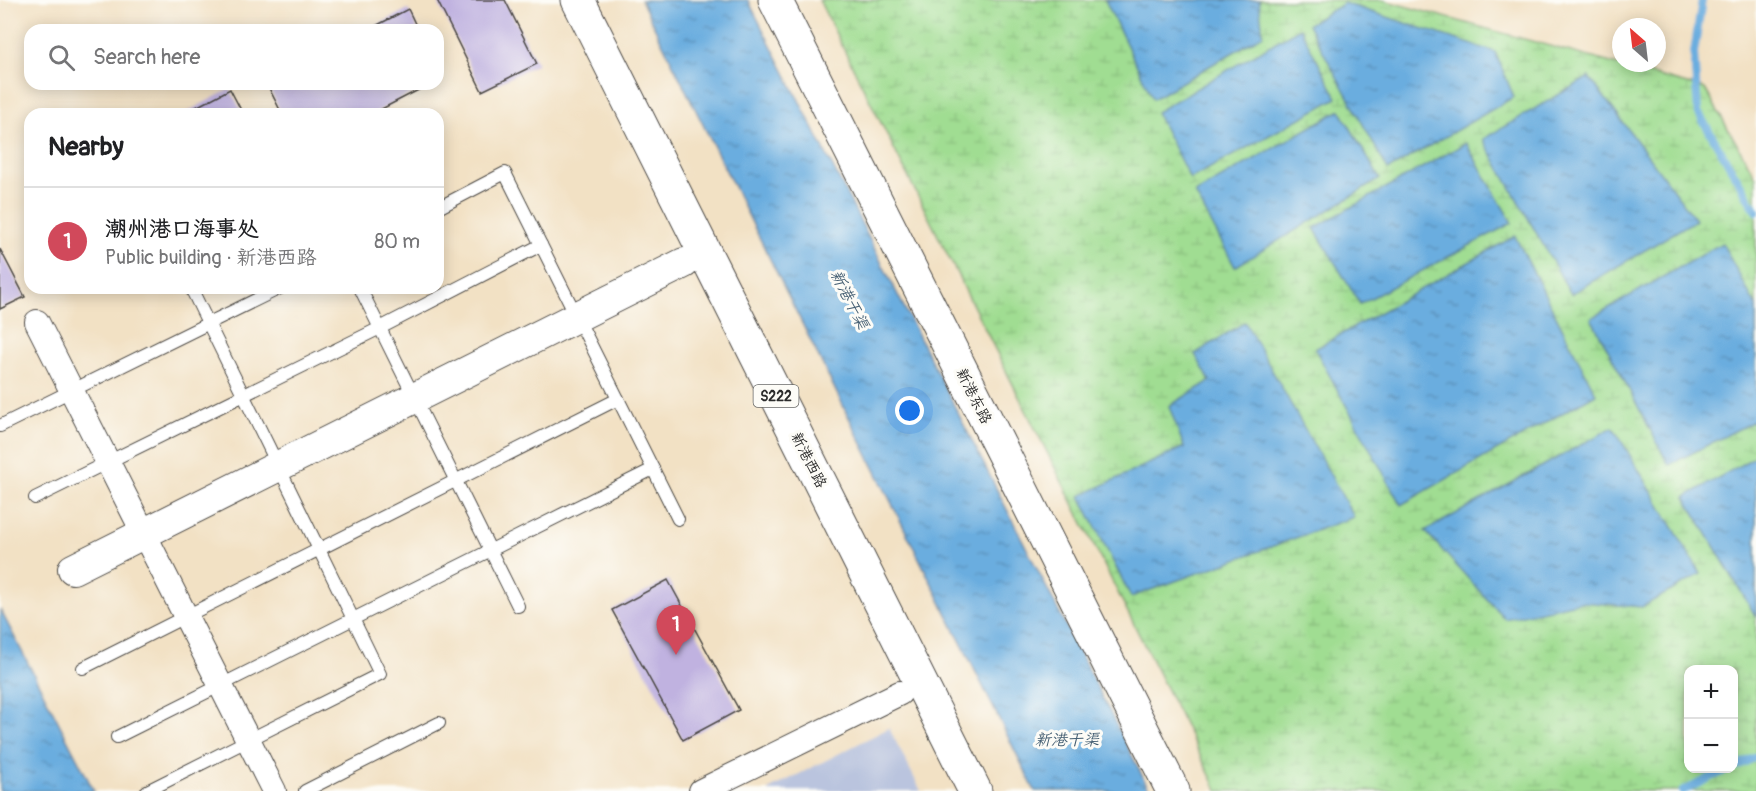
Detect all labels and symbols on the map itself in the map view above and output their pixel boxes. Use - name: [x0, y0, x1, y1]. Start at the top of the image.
- north arrow: [1612, 18, 1666, 72]
- water label: 新港干渠: [826, 266, 873, 334]
- street label: 新港东路: [951, 365, 996, 427]
- road number: S222: [754, 385, 798, 407]
- your location: [895, 396, 924, 425]
- street label: 新港西路: [786, 429, 831, 491]
- pin: 1: [656, 606, 696, 655]
- water label: 新港干渠: [1035, 730, 1101, 750]

